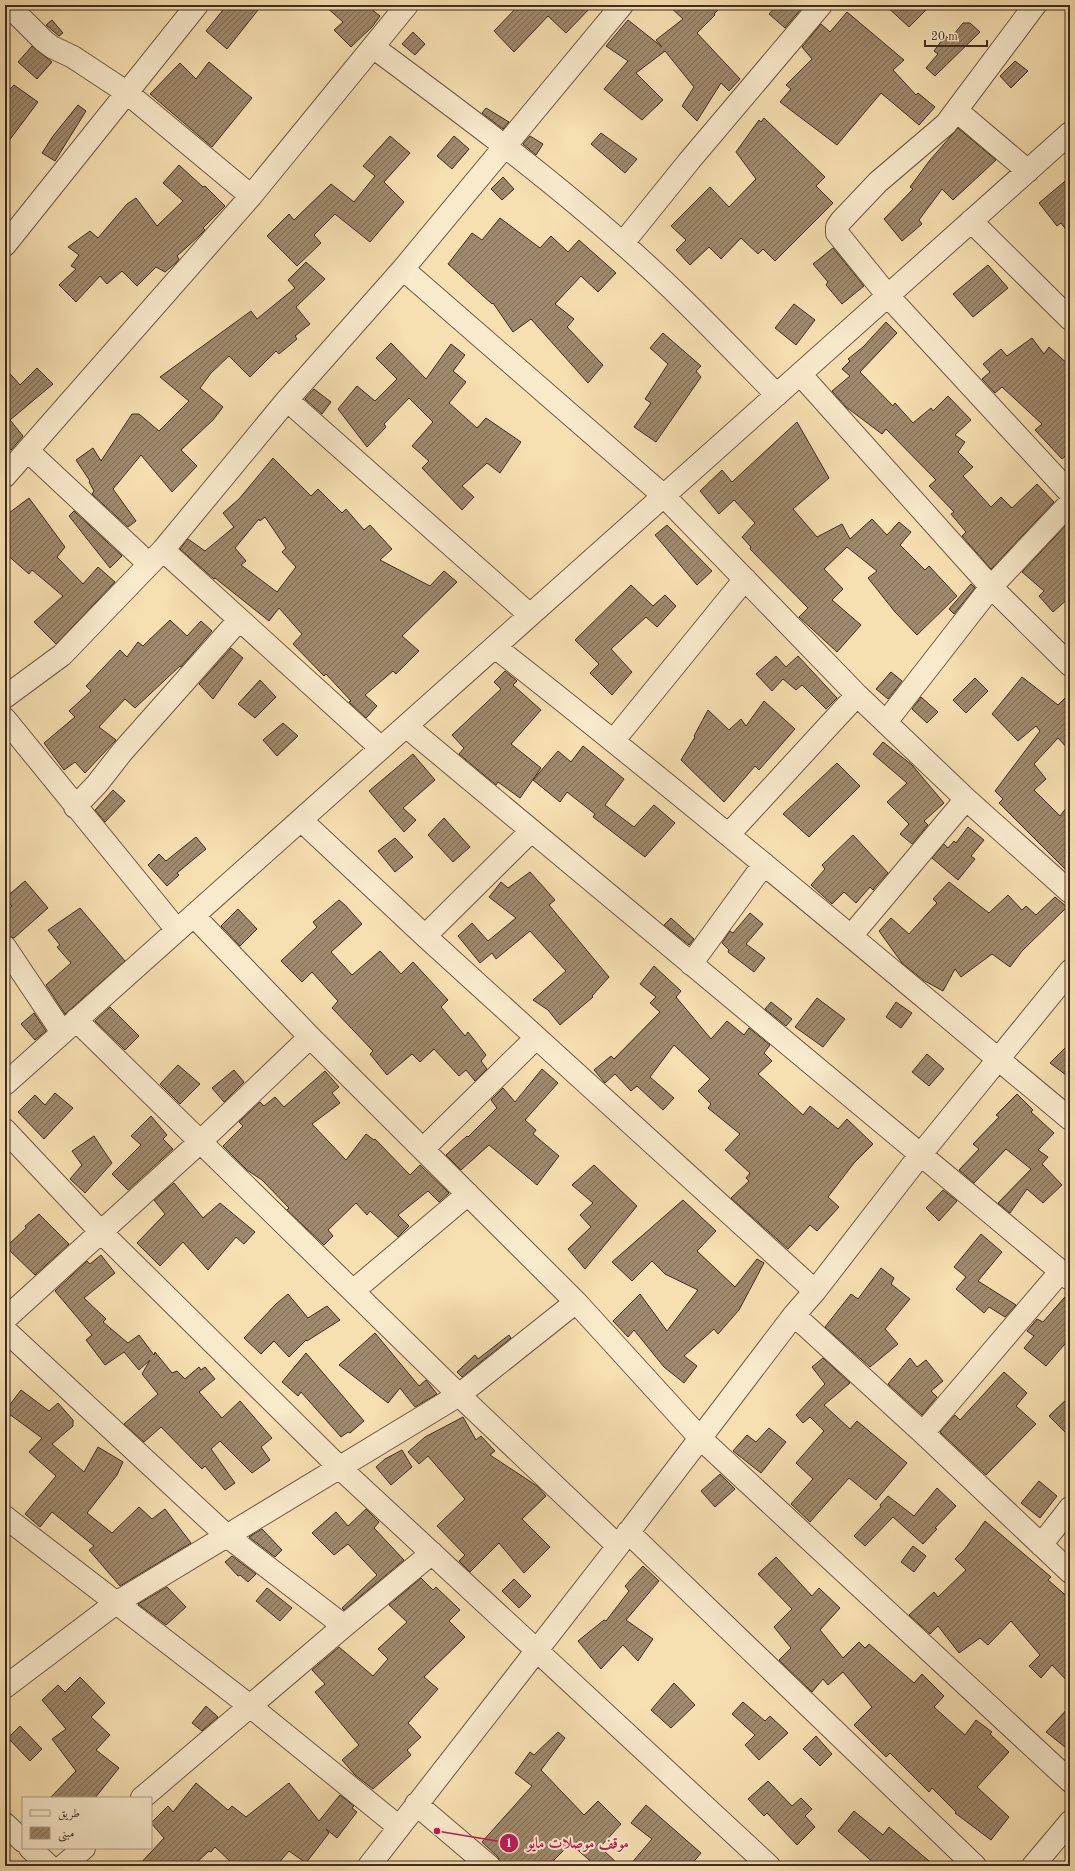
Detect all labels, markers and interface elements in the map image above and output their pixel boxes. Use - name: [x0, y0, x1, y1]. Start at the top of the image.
- scale bar: [925, 22, 987, 48]
- text: 20 m: [931, 31, 958, 43]
- legend: [22, 1797, 152, 1849]
- text: طريق: [58, 1808, 80, 1821]
- text: مبنى: [58, 1828, 74, 1842]
- callout: موقف موصلات مايو: [499, 1829, 637, 1856]
- text: موقف موصلات مايو: [525, 1836, 629, 1852]
- text: 1: [506, 1838, 512, 1850]

